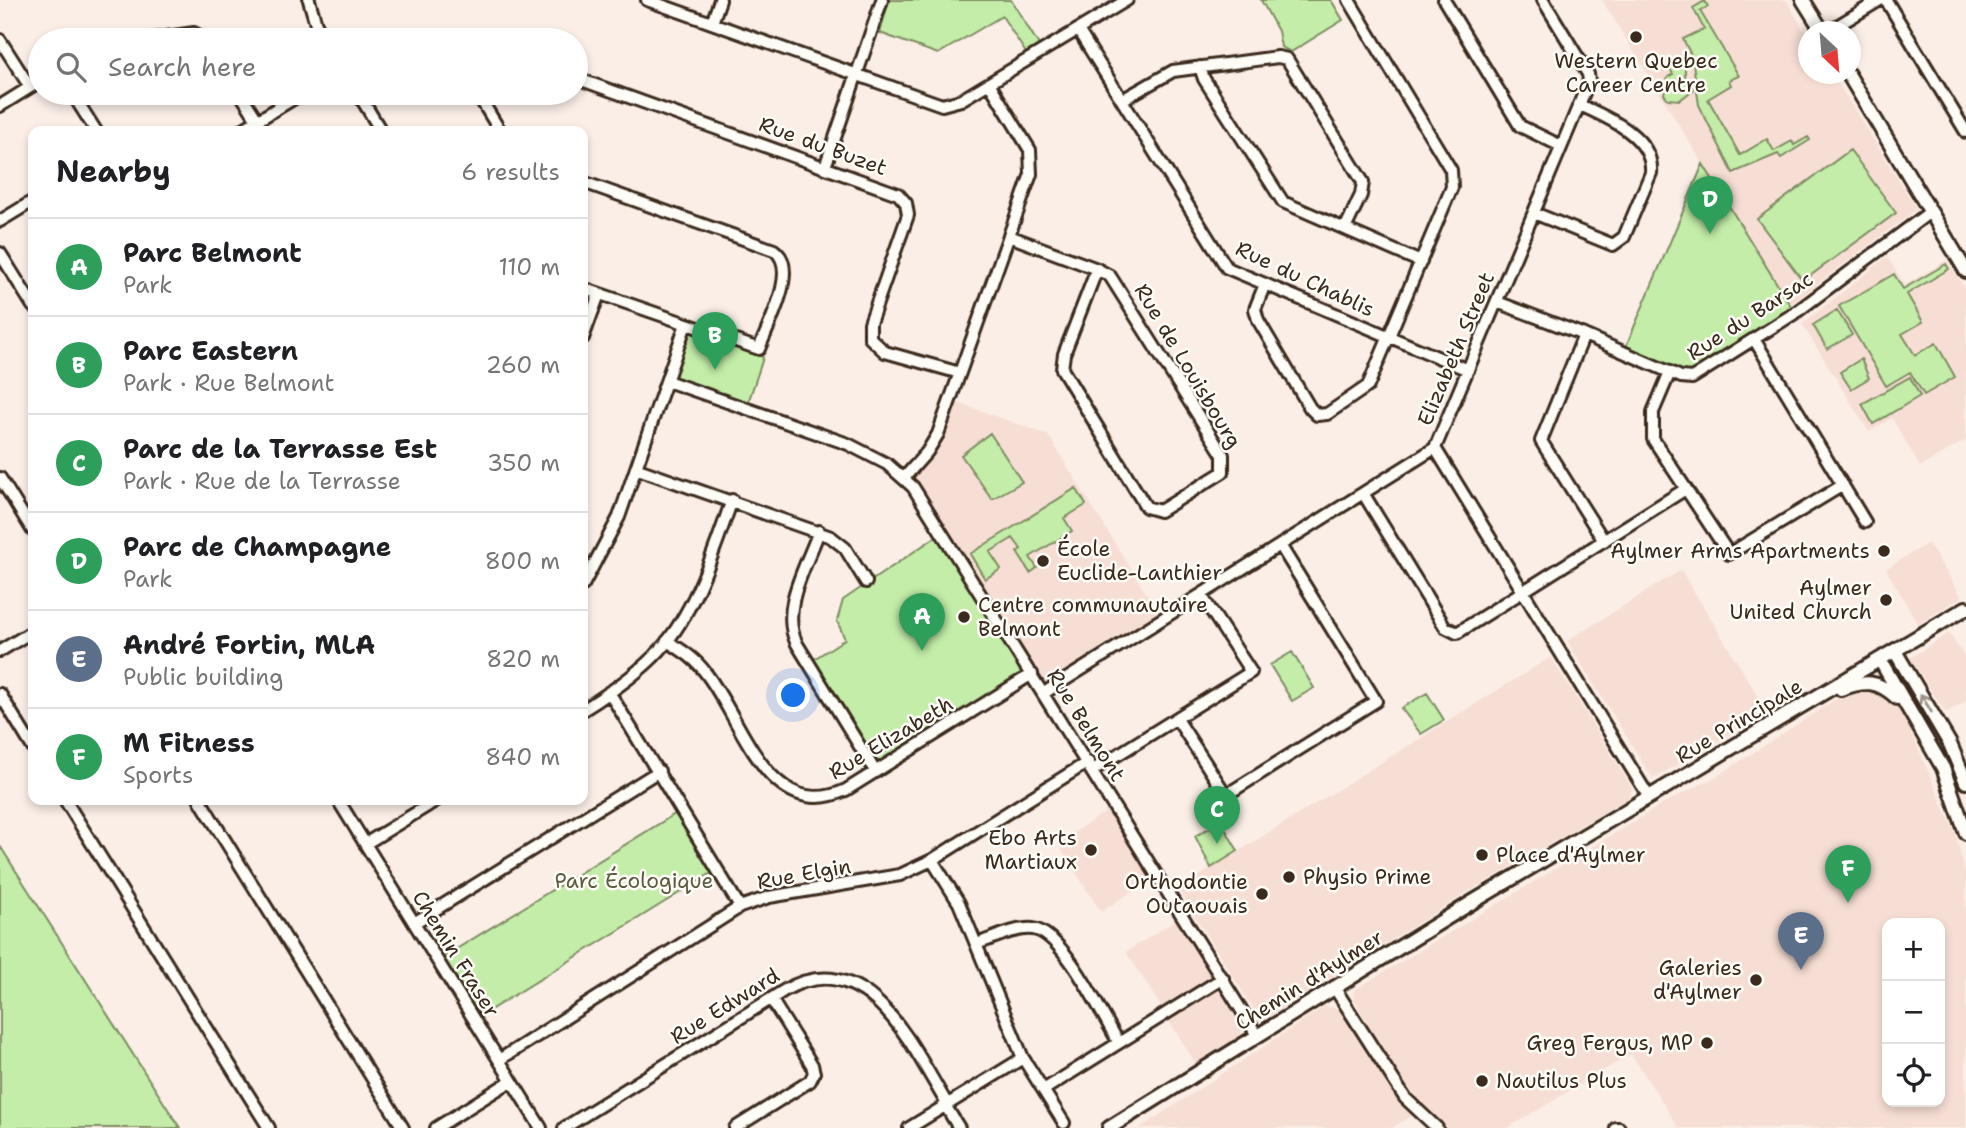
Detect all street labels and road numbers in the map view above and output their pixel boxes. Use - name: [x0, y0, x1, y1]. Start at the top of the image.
- street label: Rue du Buzet: [755, 110, 891, 182]
- street label: Rue du Chablis: [1231, 235, 1379, 323]
- street label: Rue du Barsac: [1682, 265, 1818, 367]
- street label: Elizabeth Street: [1411, 268, 1501, 430]
- street label: Rue de Louisbourg: [1128, 278, 1248, 454]
- street label: Rue Belmont: [1040, 663, 1132, 787]
- street label: Rue Principale: [1670, 672, 1808, 770]
- street label: Rue Elizabeth: [824, 690, 958, 786]
- street label: Rue Elgin: [755, 852, 853, 896]
- street label: Chemin Fraser: [406, 885, 506, 1023]
- street label: Chemin d'Aylmer: [1230, 923, 1388, 1037]
- street label: Rue Edward: [665, 961, 785, 1051]

